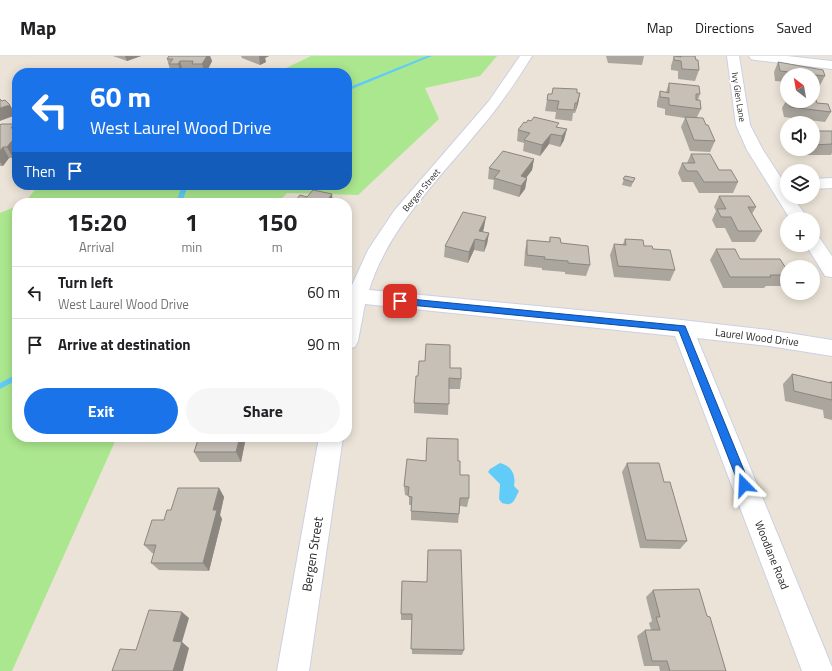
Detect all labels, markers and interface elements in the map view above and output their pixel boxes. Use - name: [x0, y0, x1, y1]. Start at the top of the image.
- text: Map: [20, 13, 56, 42]
- text: Map: [647, 17, 673, 38]
- text: Directions: [695, 17, 754, 38]
- text: Saved: [776, 17, 812, 38]
- north arrow: [780, 68, 820, 108]
- map controls: [780, 68, 820, 300]
- street label: Ivy Glen Lane: [729, 71, 749, 123]
- text: 60 m: [90, 75, 151, 118]
- icon: left: [24, 84, 76, 136]
- text: West Laurel Wood Drive: [90, 114, 271, 141]
- button: sound: [780, 116, 820, 156]
- text: Then: [24, 160, 56, 183]
- icon: arrive: [64, 160, 86, 182]
- button: layers: [780, 164, 820, 204]
- street label: Bergen Street: [399, 165, 443, 214]
- text: 15:20: [67, 204, 127, 240]
- text: 1: [185, 204, 199, 240]
- text: 150: [257, 204, 297, 240]
- button: +: [780, 212, 820, 252]
- text: Arrival: [79, 237, 114, 257]
- text: min: [181, 237, 202, 257]
- text: m: [272, 237, 283, 257]
- button: −: [780, 260, 820, 300]
- text: Turn left: [58, 271, 113, 294]
- text: 60 m: [307, 281, 340, 304]
- icon: left: [24, 282, 46, 304]
- pin: [383, 284, 417, 318]
- icon: arrive: [389, 290, 411, 312]
- text: West Laurel Wood Drive: [58, 294, 189, 314]
- street label: Laurel Wood Drive: [714, 324, 800, 350]
- text: Arrive at destination: [58, 333, 191, 356]
- text: 90 m: [307, 333, 340, 356]
- icon: arrive: [24, 334, 46, 356]
- button: Exit: [24, 388, 178, 434]
- button: Share: [186, 388, 340, 434]
- position arrow: [723, 464, 765, 506]
- street label: Bergen Street: [296, 515, 328, 593]
- street label: Woodlane Road: [751, 518, 793, 592]

